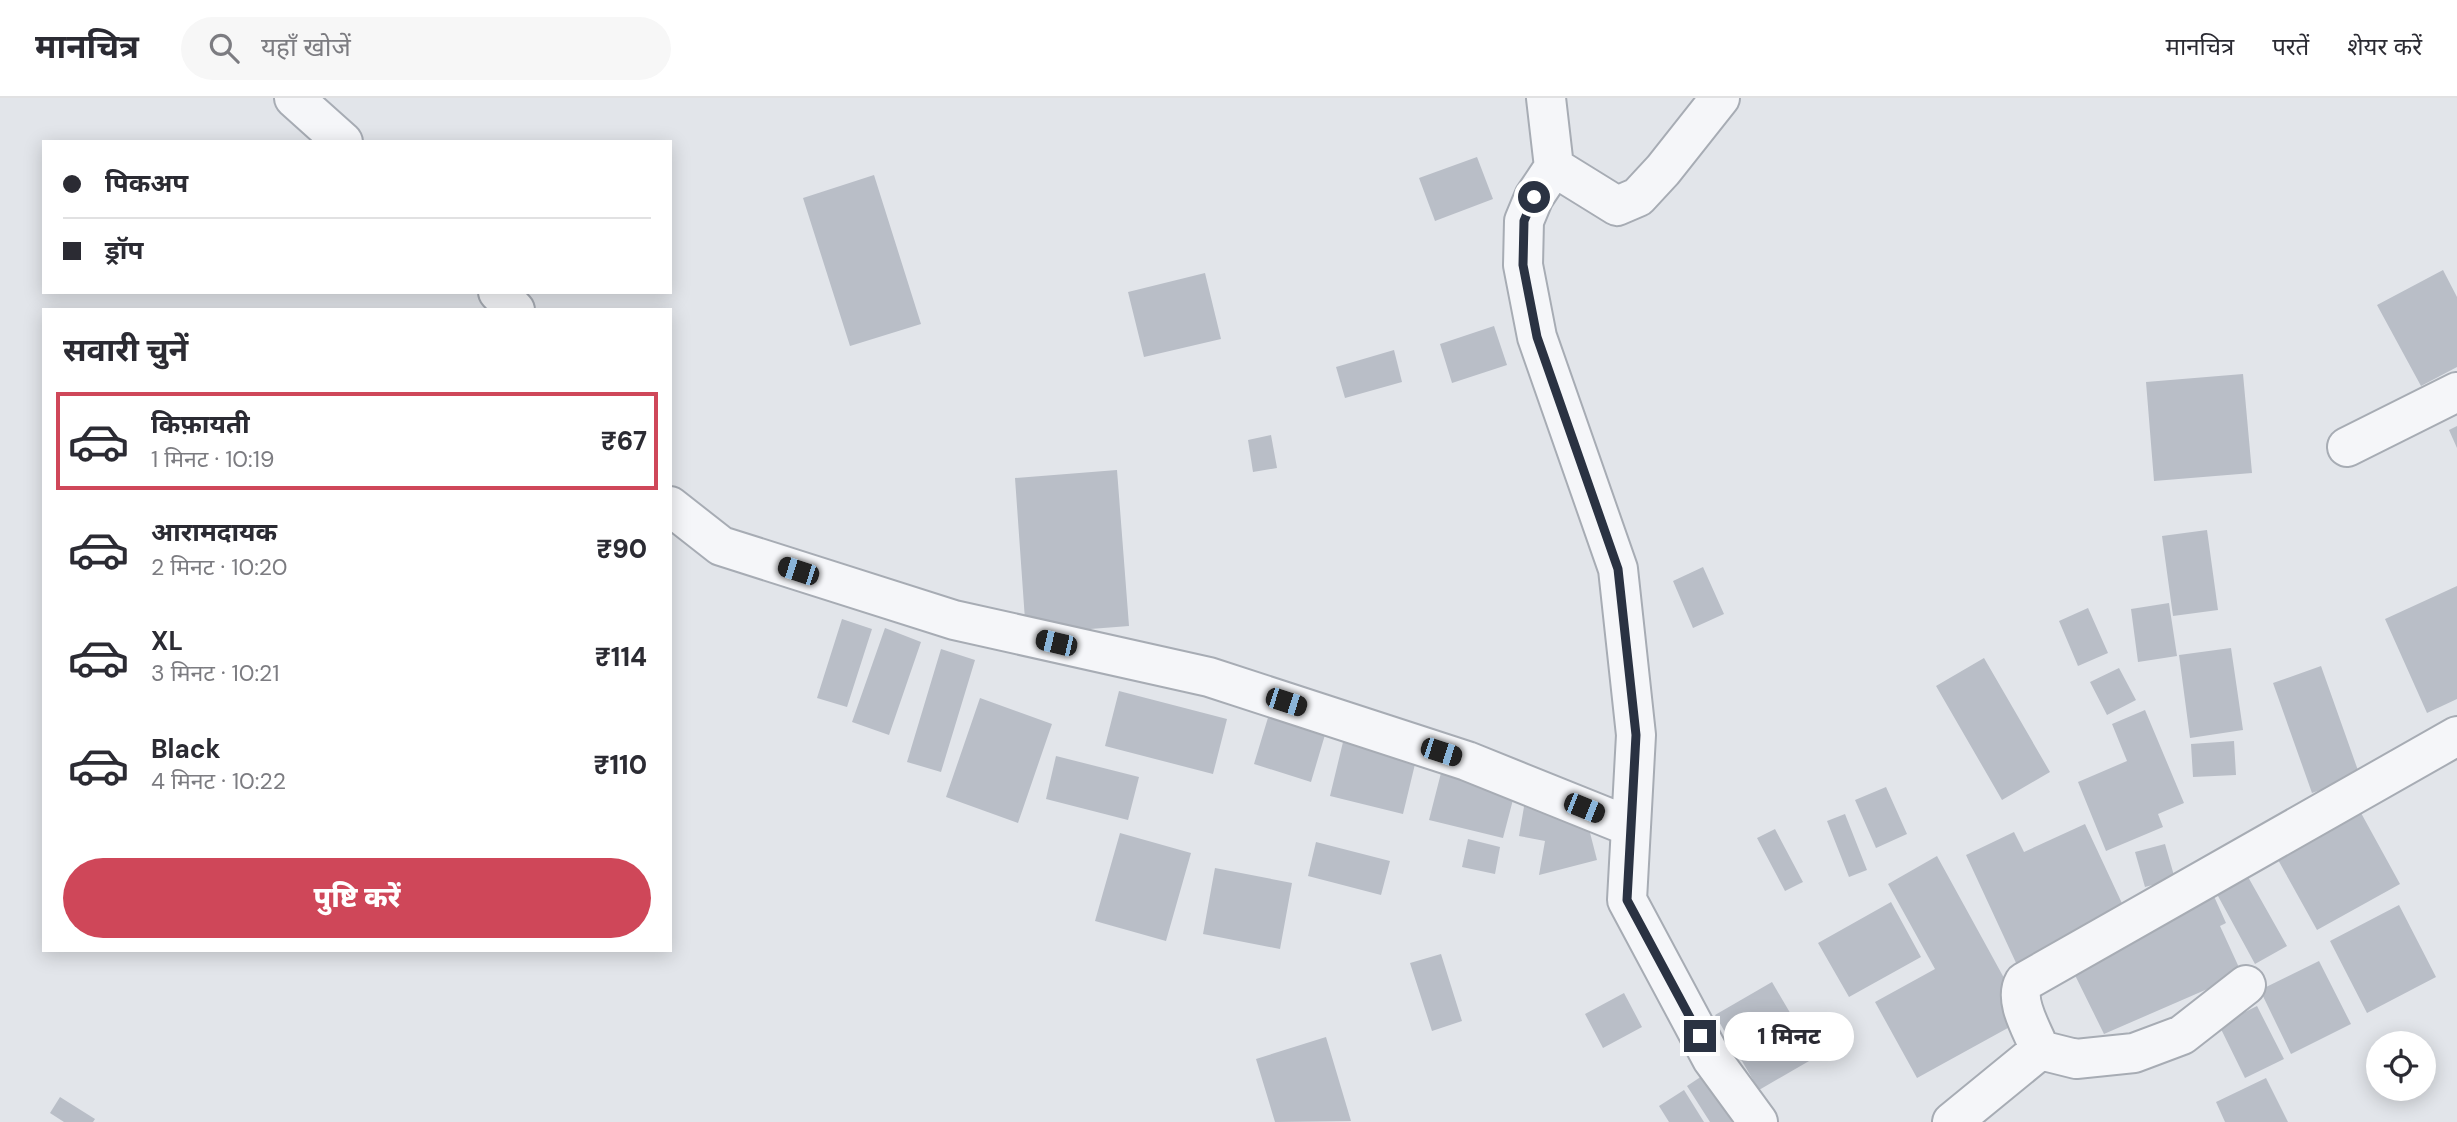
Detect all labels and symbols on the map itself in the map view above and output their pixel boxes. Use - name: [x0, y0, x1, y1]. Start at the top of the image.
- route start: [1518, 181, 1550, 213]
- car: [775, 555, 822, 587]
- car: [1034, 628, 1079, 658]
- car: [1263, 686, 1310, 718]
- car: [1418, 736, 1465, 768]
- car: [1561, 790, 1608, 826]
- callout: 1 मिनट: [1724, 1012, 1854, 1060]
- route end: [1684, 1020, 1716, 1052]

